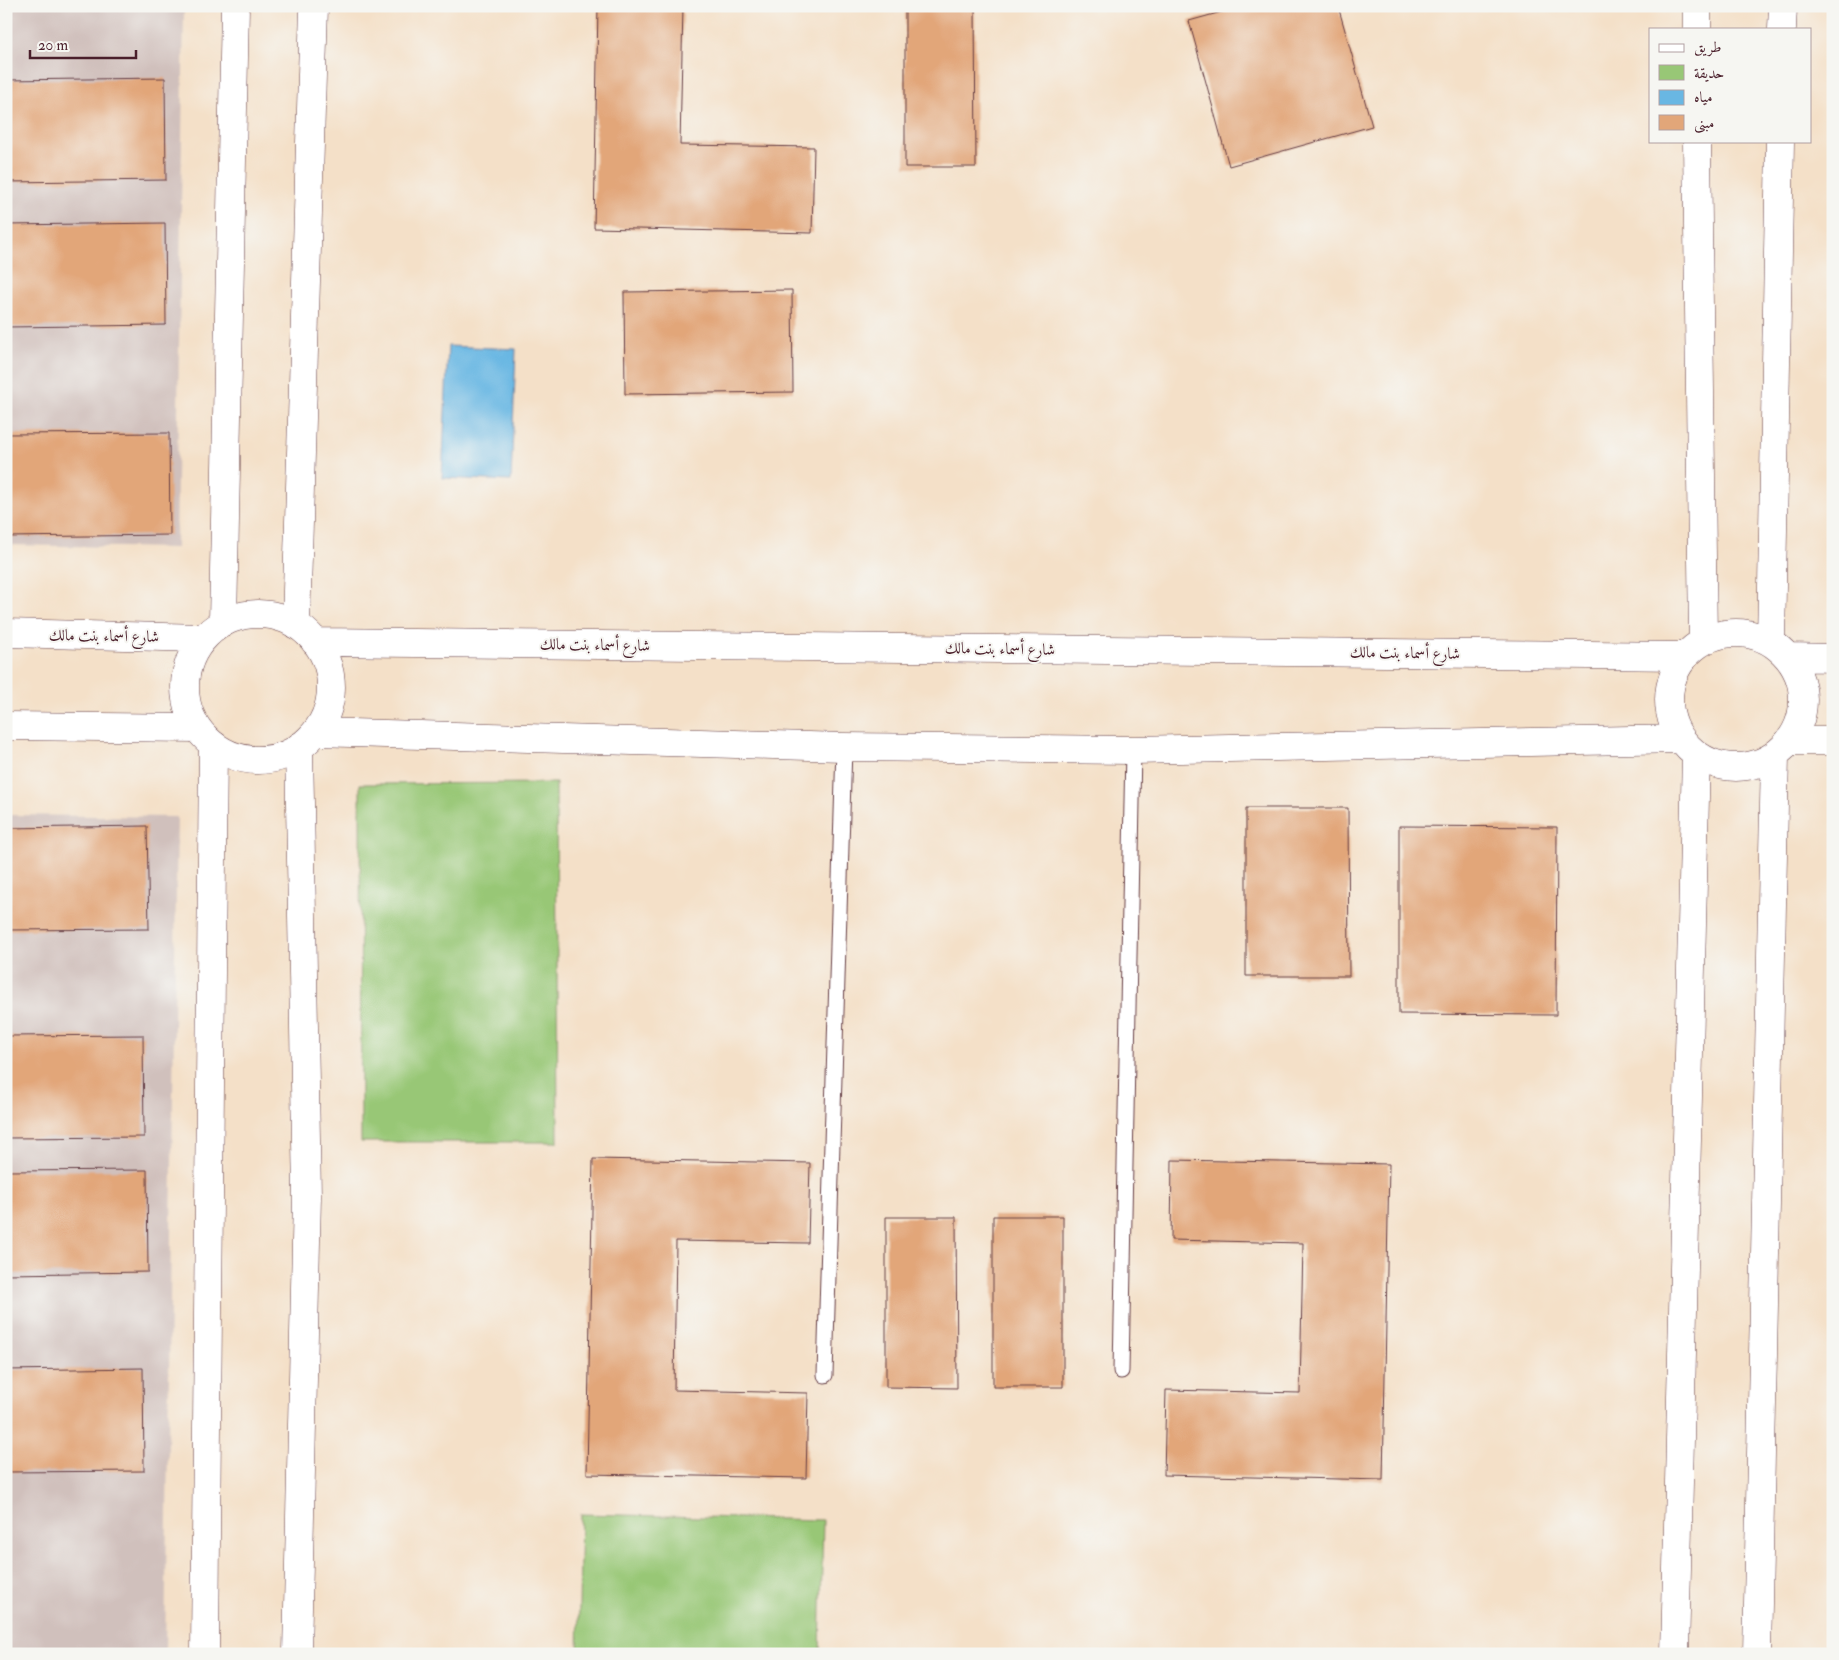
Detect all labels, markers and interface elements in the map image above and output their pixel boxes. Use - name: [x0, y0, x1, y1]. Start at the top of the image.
- scale bar: [30, 28, 136, 60]
- legend: [1649, 28, 1812, 142]
- text: 20 m: [38, 36, 68, 55]
- text: طريق: [1694, 38, 1721, 57]
- text: حديقة: [1694, 64, 1724, 83]
- text: مياه: [1694, 88, 1712, 107]
- text: مبنى: [1694, 114, 1714, 134]
- street label: شارع أسماء بنت مالك: [49, 623, 159, 650]
- street label: شارع أسماء بنت مالك: [540, 632, 650, 659]
- street label: شارع أسماء بنت مالك: [945, 636, 1055, 663]
- street label: شارع أسماء بنت مالك: [1350, 640, 1460, 667]

